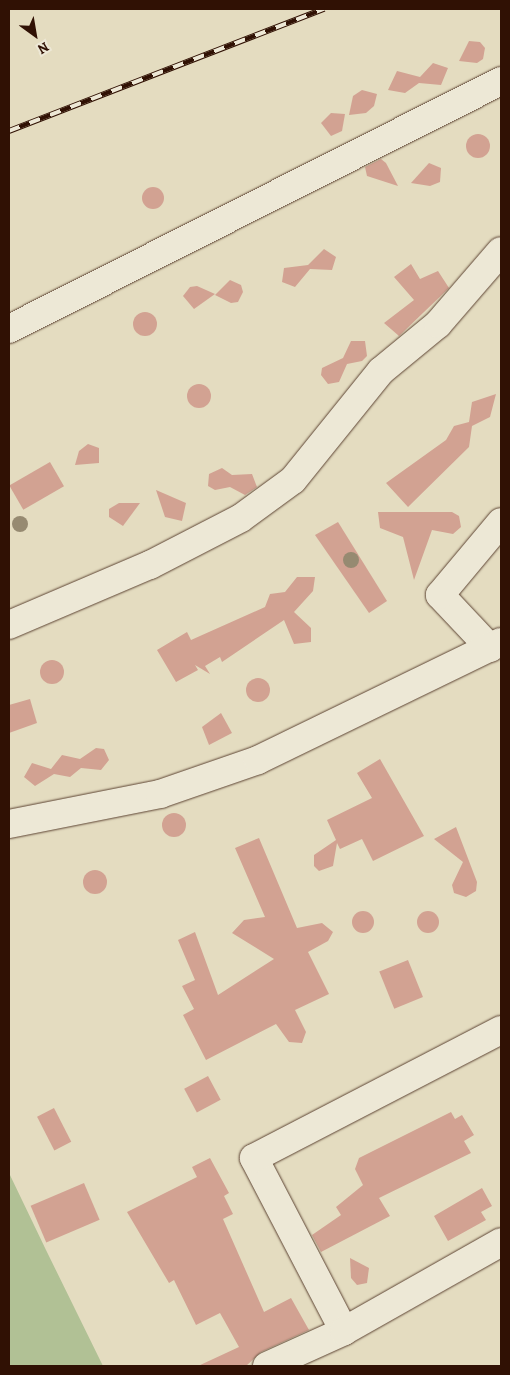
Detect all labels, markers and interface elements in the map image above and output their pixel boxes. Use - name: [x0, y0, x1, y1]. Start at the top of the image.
- north arrow: [10, 10, 60, 60]
- text: N: [34, 37, 53, 59]

